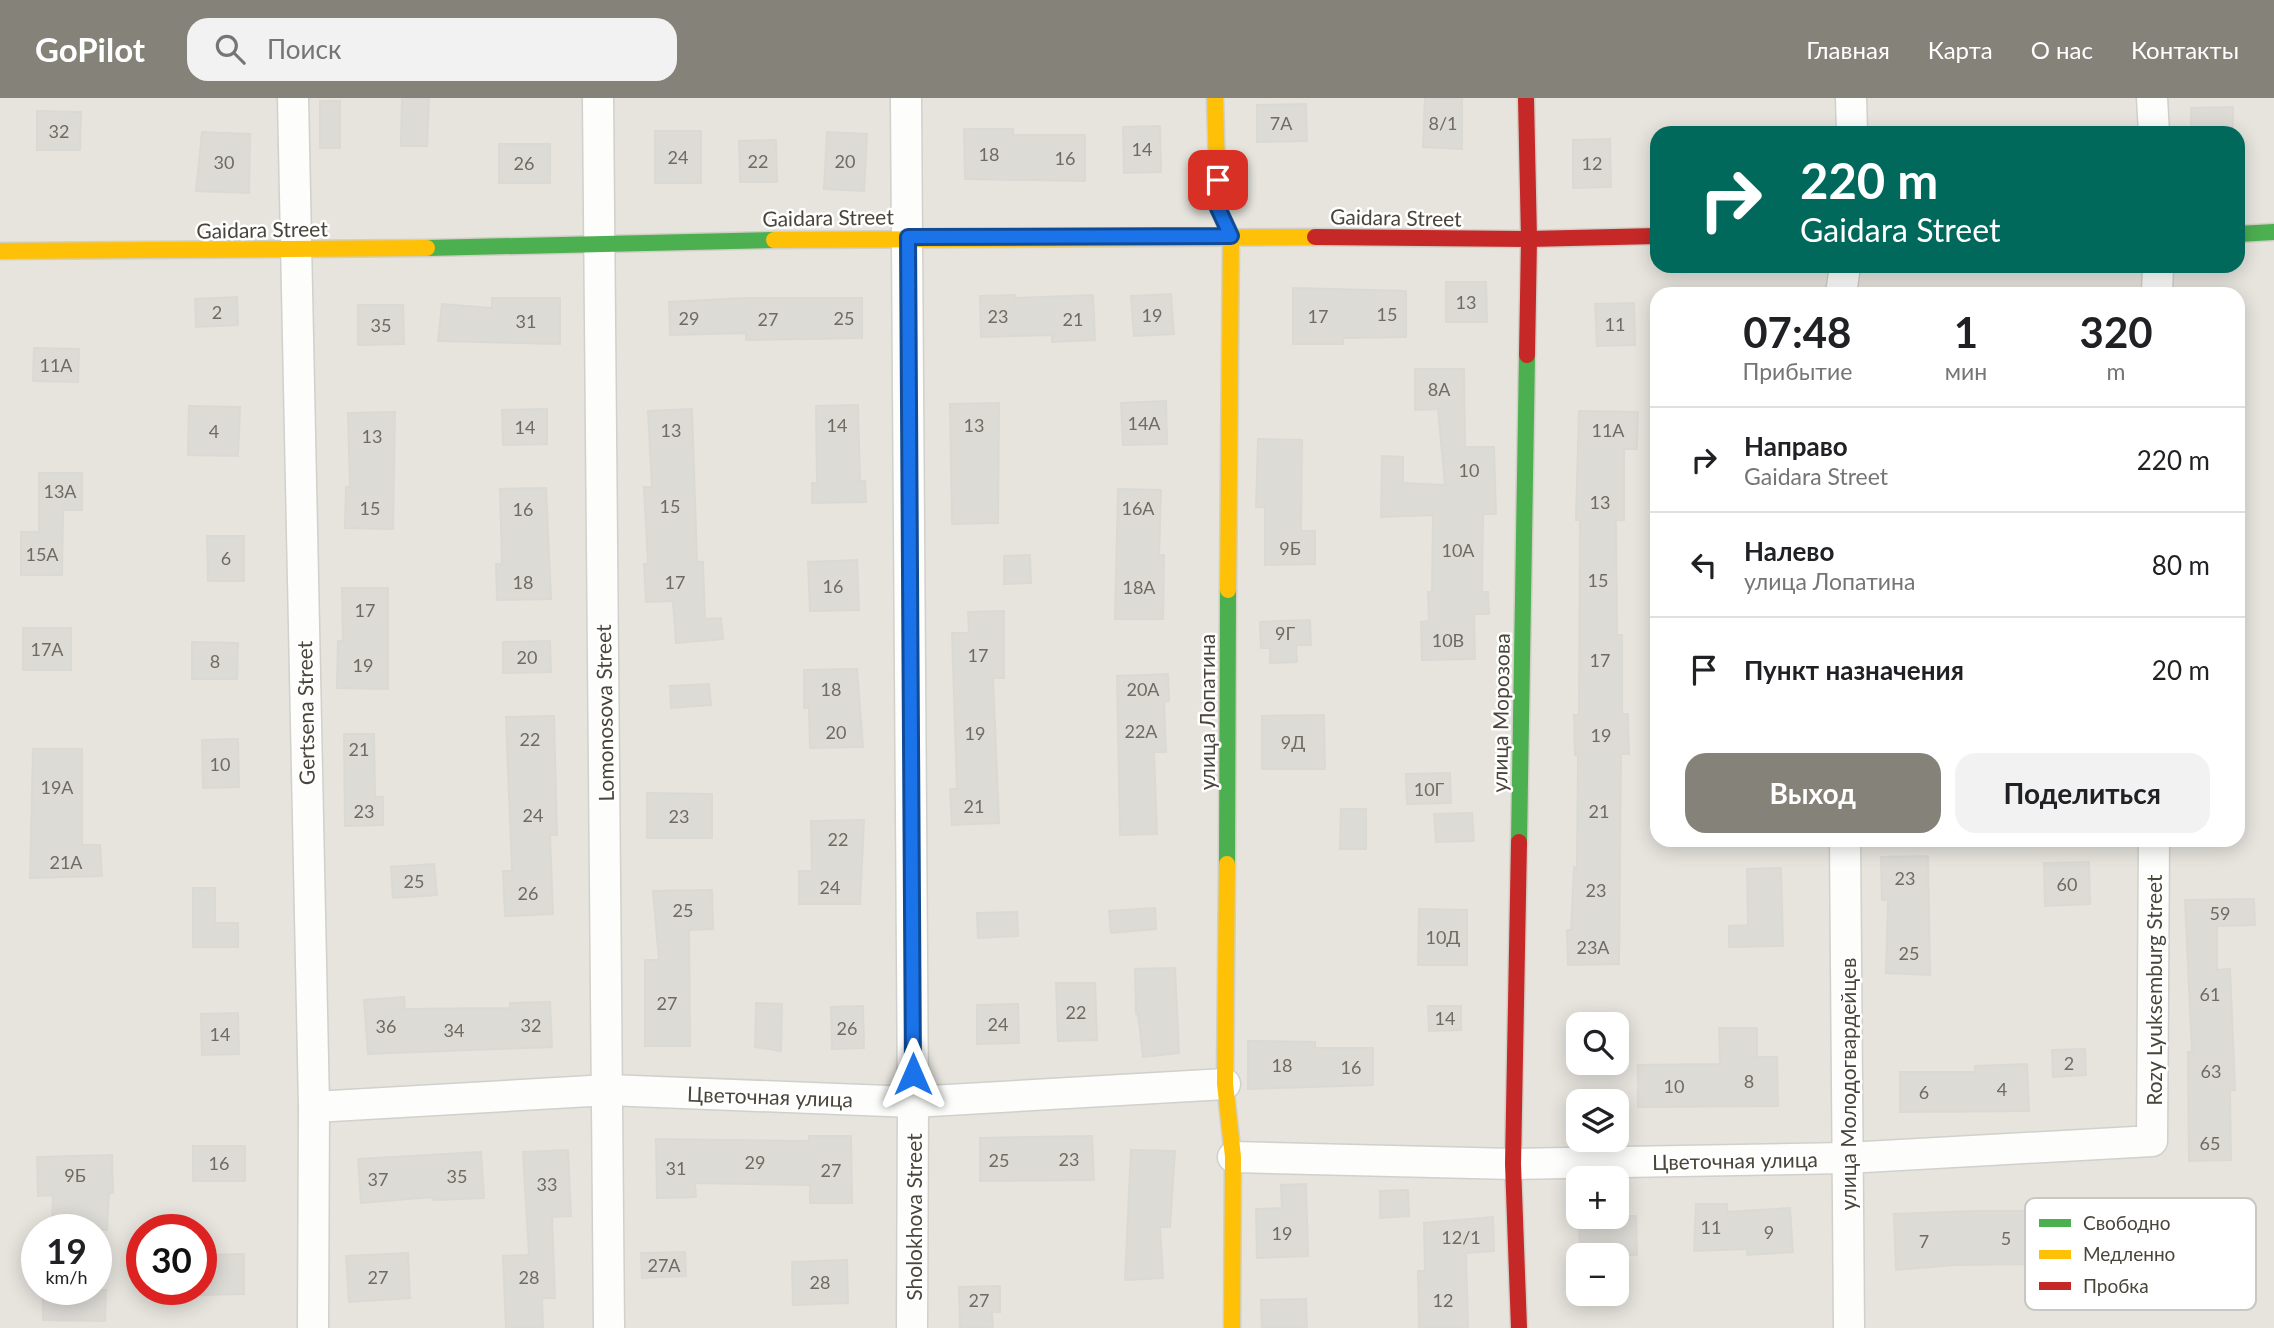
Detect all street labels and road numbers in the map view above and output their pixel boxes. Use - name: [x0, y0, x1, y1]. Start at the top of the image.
- street label: Gaidara Street: [762, 203, 894, 231]
- street label: Gaidara Street: [1330, 203, 1462, 231]
- street label: Gaidara Street: [196, 215, 328, 243]
- street label: Lomonosova Street: [590, 624, 618, 802]
- street label: улица Морозова: [1486, 633, 1514, 793]
- street label: улица Лопатина: [1194, 634, 1219, 790]
- street label: Gertsena Street: [291, 640, 319, 785]
- street label: Rozy Lyuksemburg Street: [2141, 874, 2166, 1106]
- street label: улица Молодогвардейцев: [1835, 958, 1860, 1210]
- street label: Цветочная улица: [687, 1081, 853, 1111]
- street label: Sholokhova Street: [901, 1133, 926, 1301]
- street label: Цветочная улица: [1652, 1146, 1818, 1174]

